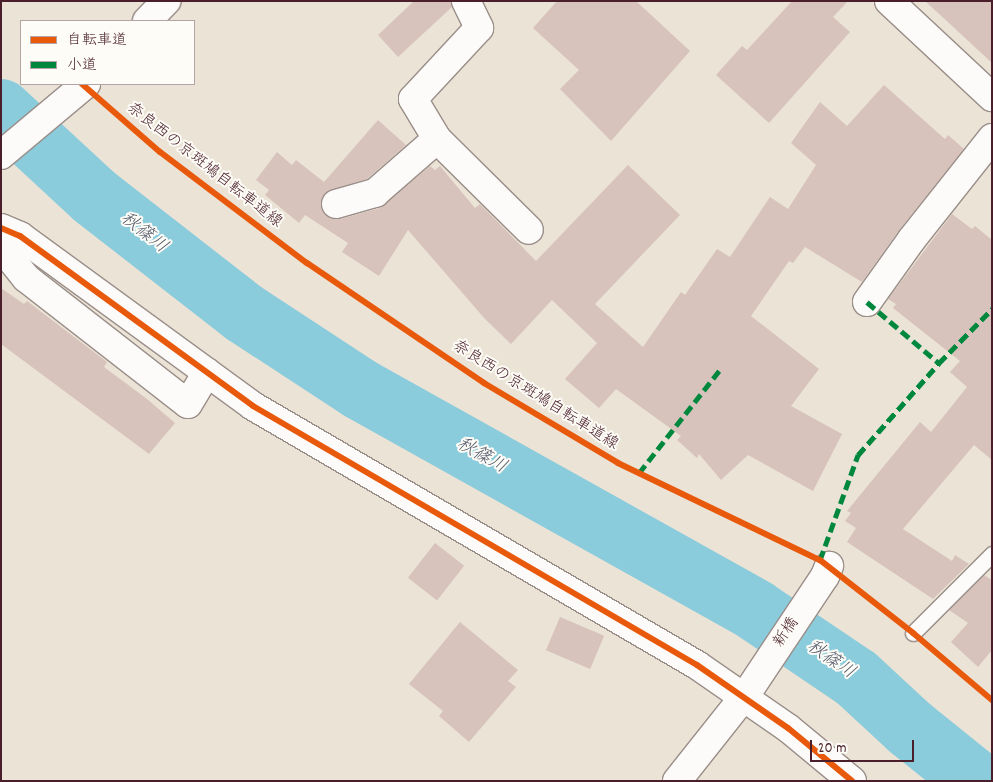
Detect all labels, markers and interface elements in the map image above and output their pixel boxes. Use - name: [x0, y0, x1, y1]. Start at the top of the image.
- legend: [20, 20, 195, 85]
- text: 自転車道: [67, 30, 127, 52]
- text: 小道: [67, 55, 97, 77]
- street label: 奈良西の京斑鳩自転車道線: [122, 99, 286, 233]
- water label: 秋篠川: [115, 209, 171, 259]
- street label: 奈良西の京斑鳩自転車道線: [449, 337, 621, 455]
- water label: 秋篠川: [452, 434, 510, 480]
- street label: 新橋: [770, 614, 804, 652]
- water label: 秋篠川: [802, 637, 858, 685]
- scale bar: [813, 730, 917, 762]
- text: 20 m: [818, 738, 846, 760]

